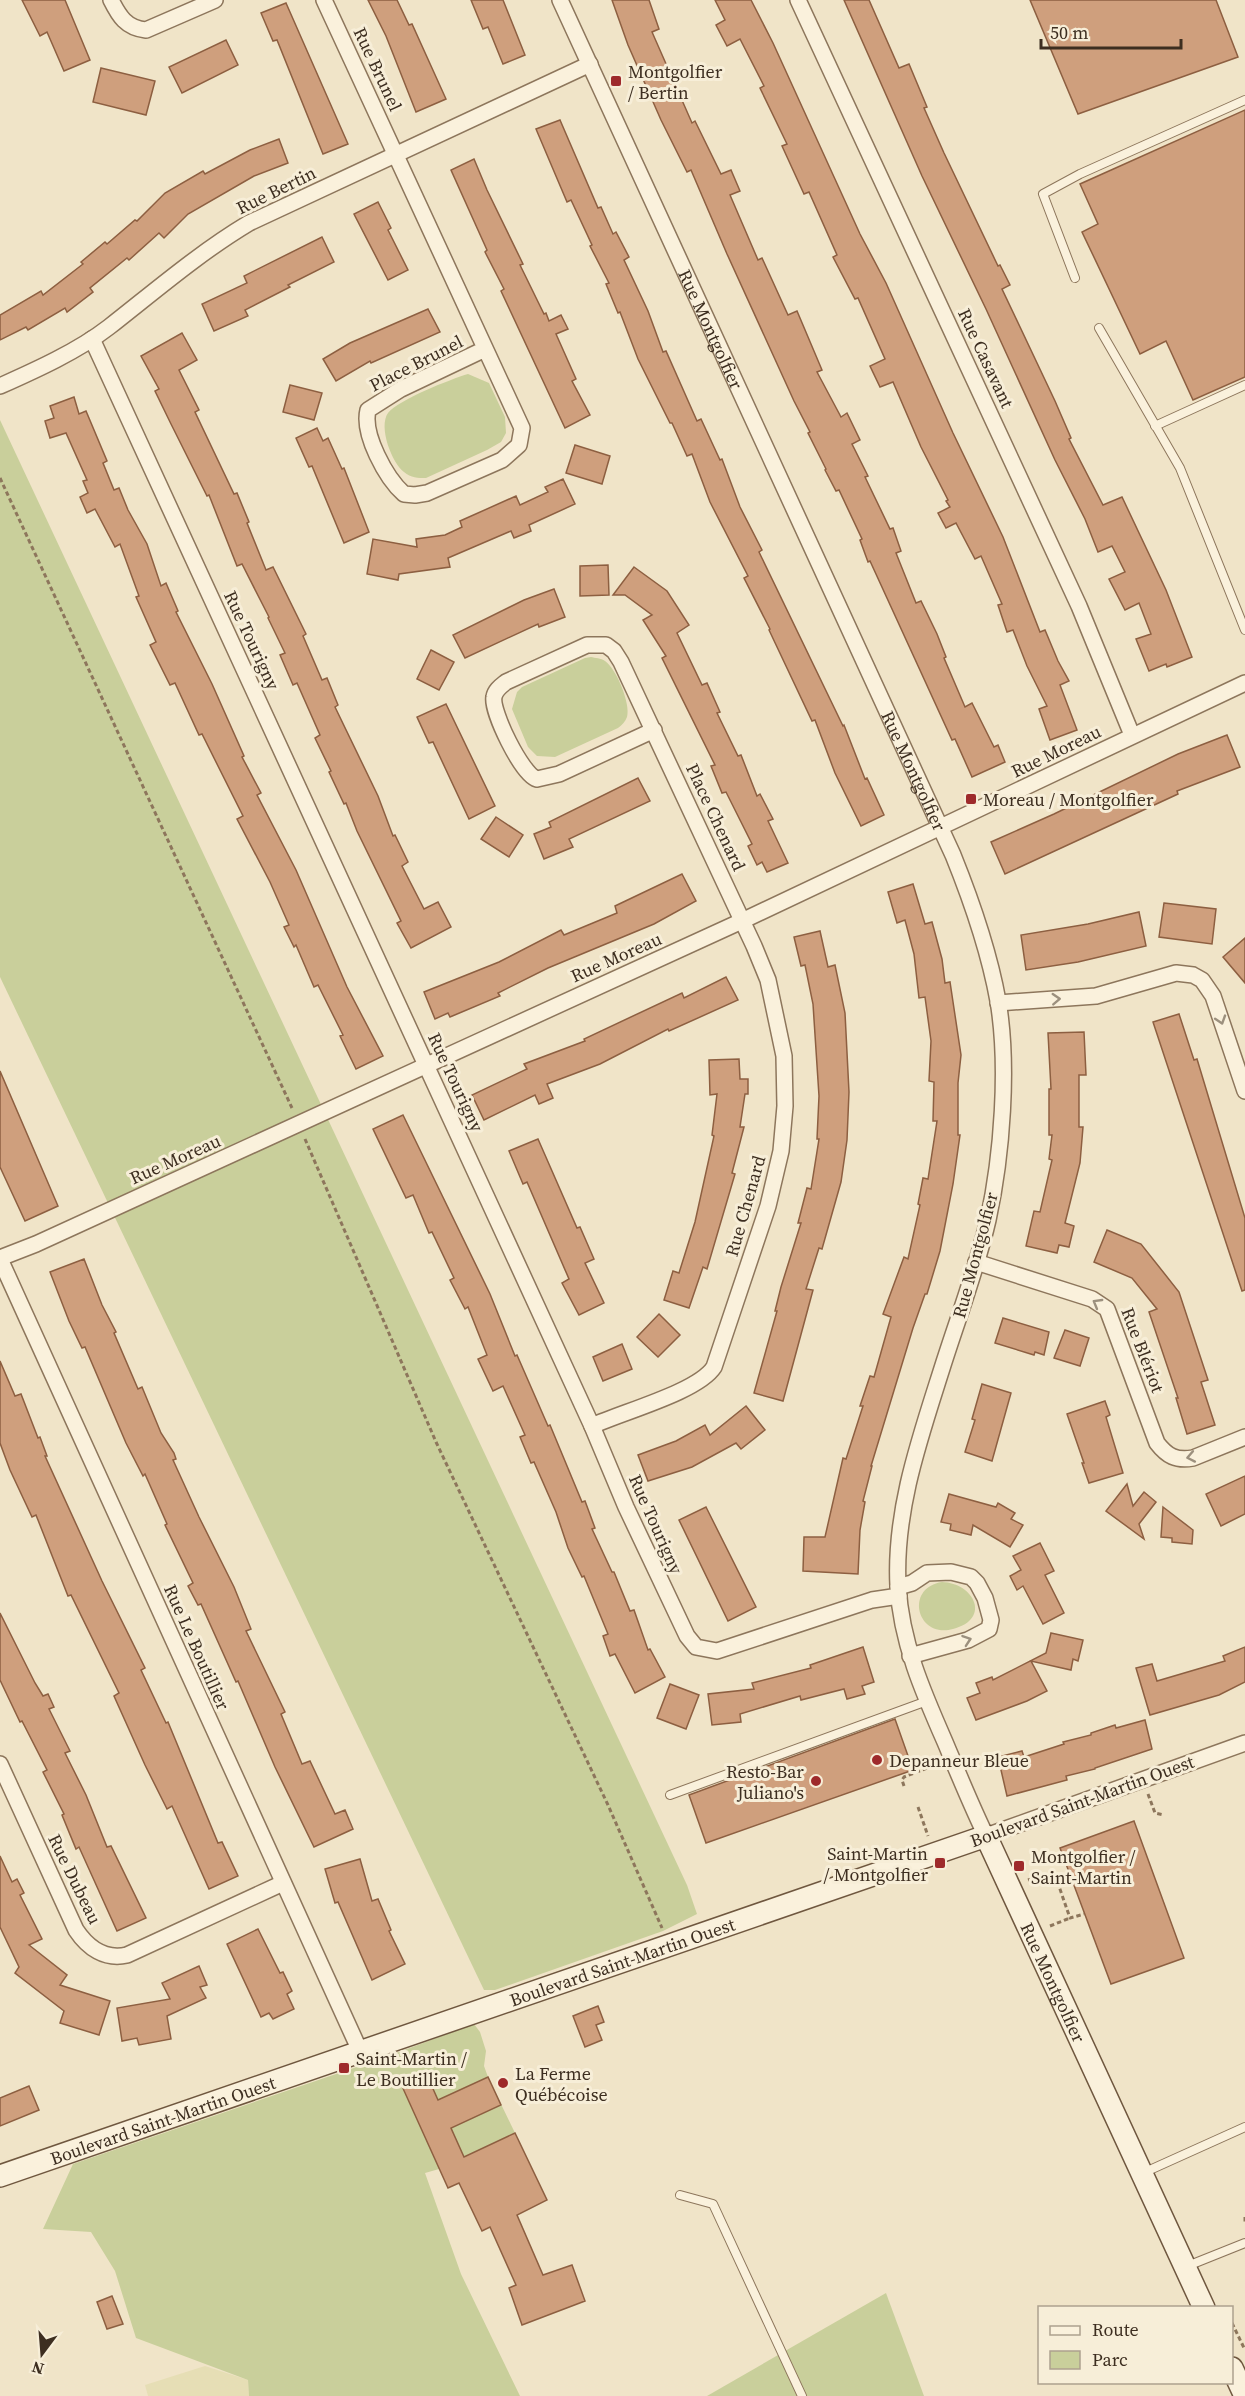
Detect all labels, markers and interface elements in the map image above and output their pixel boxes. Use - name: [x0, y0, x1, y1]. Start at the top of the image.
- scale bar: [1041, 12, 1180, 50]
- text: 50 m: [1050, 20, 1088, 45]
- street label: Rue Brunel: [348, 23, 408, 115]
- place label: Montgolfier / Bertin: [628, 59, 723, 105]
- marker: Montgolfier / Bertin: [609, 74, 623, 88]
- street label: Rue Bertin: [232, 160, 320, 220]
- street label: Rue Montgolfier: [673, 265, 750, 393]
- street label: Rue Casavant: [952, 304, 1020, 412]
- street label: Place Brunel: [365, 329, 467, 397]
- street label: Rue Tourigny: [218, 586, 286, 694]
- street label: Rue Montgolfier: [876, 706, 953, 835]
- street label: Rue Moreau: [1007, 718, 1105, 784]
- street label: Place Chenard: [680, 759, 752, 875]
- place label: Moreau / Montgolfier: [983, 787, 1154, 812]
- marker: Moreau / Montgolfier: [964, 792, 978, 806]
- street label: Rue Moreau: [567, 926, 665, 988]
- one-way arrow: [1052, 993, 1061, 1006]
- one-way arrow: [1214, 1014, 1227, 1025]
- street label: Rue Tourigny: [422, 1028, 490, 1136]
- street label: Rue Moreau: [126, 1128, 224, 1190]
- street label: Rue Chenard: [719, 1152, 771, 1260]
- street label: Rue Montgolfier: [946, 1189, 1004, 1321]
- one-way arrow: [1093, 1299, 1103, 1310]
- street label: Rue Blériot: [1115, 1304, 1171, 1396]
- one-way arrow: [1186, 1450, 1196, 1463]
- street label: Rue Tourigny: [623, 1470, 689, 1578]
- street label: Rue Le Boutillier: [158, 1580, 236, 1714]
- one-way arrow: [961, 1635, 972, 1648]
- place label: Depanneur Bleue: [889, 1748, 1029, 1773]
- street label: Boulevard Saint-Martin Ouest: [967, 1749, 1198, 1853]
- marker: Depanneur Bleue: [870, 1753, 884, 1767]
- place label: Resto-Bar Juliano's: [726, 1759, 804, 1805]
- marker: Resto-Bar Juliano's: [809, 1774, 823, 1788]
- street label: Rue Dubeau: [42, 1830, 108, 1928]
- place label: Saint-Martin / Montgolfier: [824, 1841, 928, 1887]
- place label: Montgolfier / Saint-Martin: [1031, 1844, 1136, 1890]
- marker: Saint-Martin / Montgolfier: [933, 1856, 947, 1870]
- marker: Montgolfier / Saint-Martin: [1012, 1859, 1026, 1873]
- street label: Boulevard Saint-Martin Ouest: [506, 1911, 738, 2012]
- street label: Rue Montgolfier: [1015, 1918, 1092, 2047]
- place label: Saint-Martin / Le Boutillier: [356, 2046, 467, 2092]
- marker: Saint-Martin / Le Boutillier: [337, 2061, 351, 2075]
- place label: La Ferme Québécoise: [515, 2061, 608, 2107]
- street label: Boulevard Saint-Martin Ouest: [47, 2069, 279, 2170]
- marker: La Ferme Québécoise: [496, 2076, 510, 2090]
- legend: [1038, 2306, 1233, 2384]
- text: Route: [1092, 2317, 1139, 2342]
- north arrow: [12, 2324, 72, 2384]
- text: Parc: [1092, 2347, 1128, 2372]
- text: N: [29, 2356, 46, 2381]

